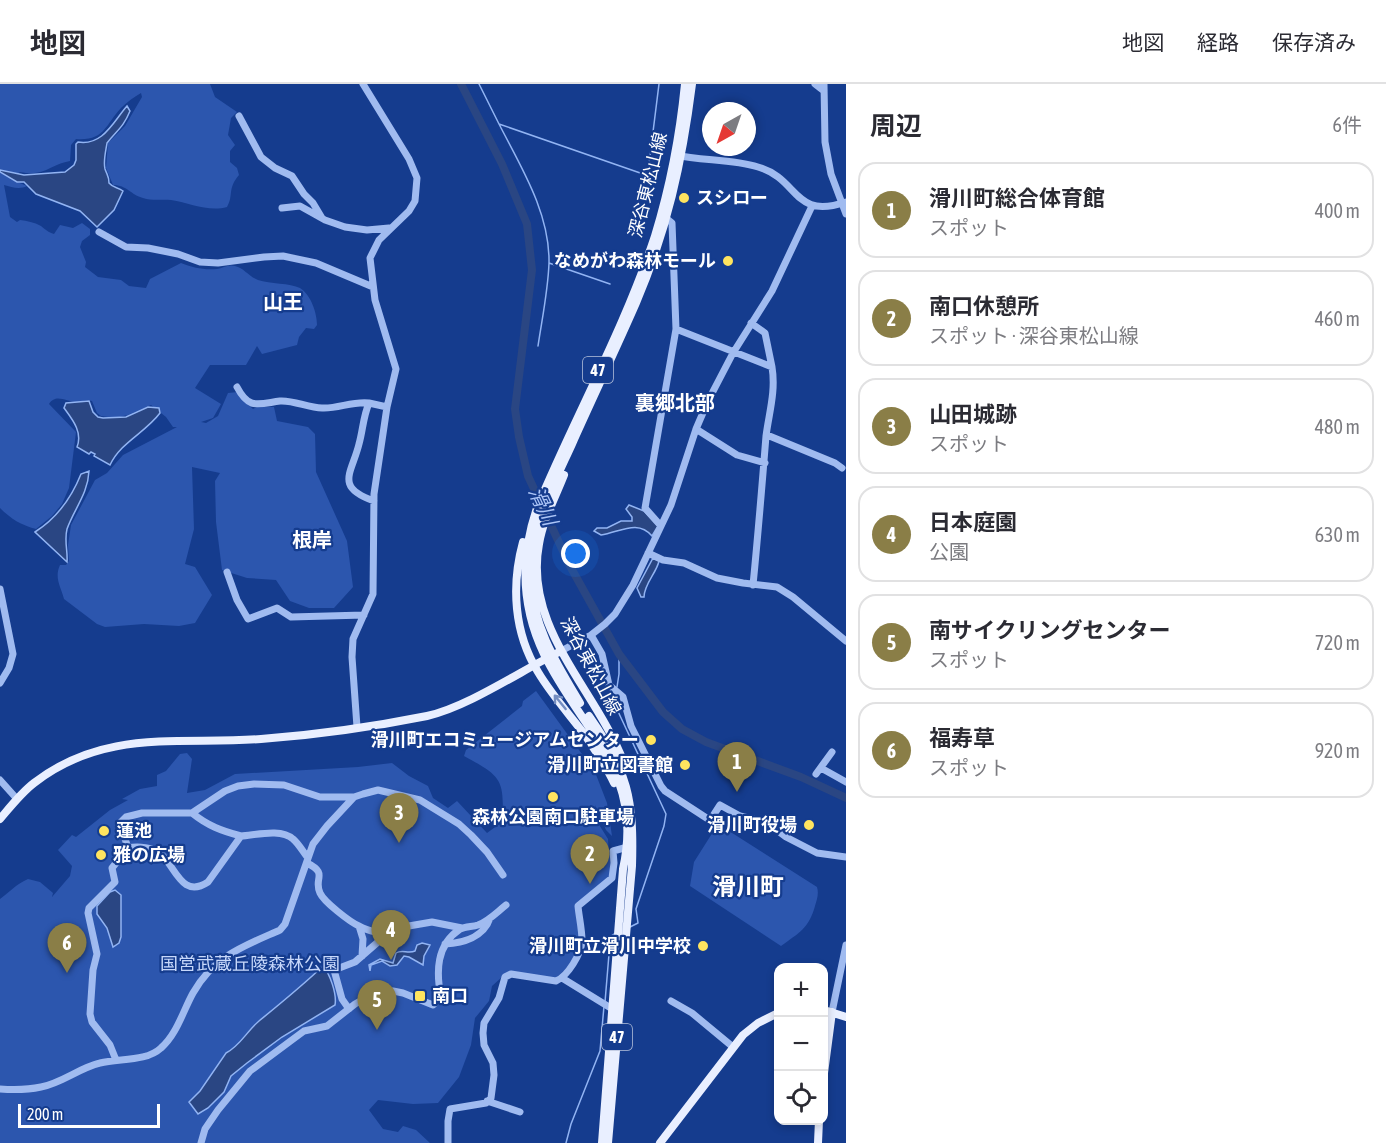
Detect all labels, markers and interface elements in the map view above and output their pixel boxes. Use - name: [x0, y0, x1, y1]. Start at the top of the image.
- text: 地図: [30, 27, 86, 59]
- text: 地図: [1122, 30, 1164, 54]
- text: 経路: [1197, 30, 1239, 54]
- text: 保存済み: [1272, 30, 1356, 54]
- north arrow: [702, 102, 756, 156]
- text: 周辺: [870, 111, 922, 141]
- text: 6件: [1333, 113, 1362, 136]
- street label: 深谷東松山線: [624, 130, 671, 240]
- text: 滑川町総合体育館: [929, 185, 1105, 211]
- place label: スシロー: [696, 187, 768, 208]
- marker: スシロー: [677, 191, 691, 205]
- text: 1: [887, 199, 896, 222]
- text: 400 m: [1315, 199, 1360, 222]
- text: スポット: [929, 216, 1009, 239]
- place label: なめがわ森林モール: [554, 250, 716, 271]
- marker: なめがわ森林モール: [721, 254, 735, 268]
- district label: 山王: [263, 290, 303, 313]
- text: 南口休憩所: [929, 293, 1039, 319]
- text: 2: [887, 307, 896, 330]
- text: 460 m: [1315, 307, 1360, 330]
- text: スポット · 深谷東松山線: [929, 324, 1139, 347]
- road number: 47: [583, 357, 613, 383]
- district label: 裏郷北部: [635, 391, 715, 414]
- text: 山田城跡: [929, 401, 1017, 427]
- text: 3: [887, 415, 896, 438]
- text: 480 m: [1315, 415, 1360, 438]
- text: スポット: [929, 432, 1009, 455]
- water label: 滑川: [525, 483, 563, 531]
- text: 日本庭園: [929, 509, 1017, 535]
- text: 4: [887, 523, 896, 546]
- text: 630 m: [1315, 523, 1360, 546]
- district label: 根岸: [292, 528, 332, 551]
- your location: [561, 539, 590, 568]
- text: 公園: [929, 540, 969, 563]
- street label: 深谷東松山線: [557, 613, 626, 718]
- text: 南サイクリングセンター: [929, 617, 1171, 643]
- text: 5: [887, 631, 896, 654]
- text: 720 m: [1315, 631, 1360, 654]
- text: スポット: [929, 648, 1009, 671]
- one-way arrow: [553, 694, 566, 710]
- text: 福寿草: [929, 725, 995, 751]
- place label: 滑川町エコミュージアムセンター: [371, 729, 639, 750]
- marker: 滑川町エコミュージアムセンター: [644, 733, 658, 747]
- text: 6: [887, 739, 896, 762]
- text: 920 m: [1315, 739, 1360, 762]
- pin: 1: [718, 742, 756, 792]
- place label: 滑川町立図書館: [547, 754, 673, 775]
- text: スポット: [929, 756, 1009, 779]
- marker: 滑川町立図書館: [678, 758, 692, 772]
- marker: 森林公園南口駐車場: [546, 790, 560, 804]
- pin: 3: [380, 794, 418, 843]
- place label: 森林公園南口駐車場: [472, 806, 634, 827]
- place label: 滑川町役場: [707, 814, 797, 835]
- marker: 滑川町役場: [802, 818, 816, 832]
- place label: 蓮池: [116, 820, 152, 841]
- marker: 蓮池: [97, 824, 111, 838]
- pin: 2: [570, 834, 610, 884]
- place label: 雅の広場: [113, 844, 185, 865]
- marker: 雅の広場: [94, 848, 108, 862]
- district label: 滑川町: [712, 873, 784, 900]
- pin: 4: [372, 910, 410, 960]
- pin: 6: [48, 924, 86, 973]
- place label: 滑川町立滑川中学校: [529, 935, 691, 956]
- marker: 滑川町立滑川中学校: [696, 939, 710, 953]
- park label: 国営武蔵丘陵森林公園: [160, 953, 340, 974]
- map controls: [774, 963, 828, 1125]
- button: +: [774, 963, 828, 1017]
- pin: 5: [358, 980, 397, 1030]
- place label: 南口: [432, 985, 468, 1006]
- marker: 南口: [413, 989, 427, 1003]
- button: −: [774, 1017, 828, 1071]
- road number: 47: [602, 1024, 632, 1050]
- button: locate: [774, 1071, 828, 1125]
- scale bar: [18, 1101, 160, 1128]
- text: 200 m: [27, 1105, 63, 1123]

